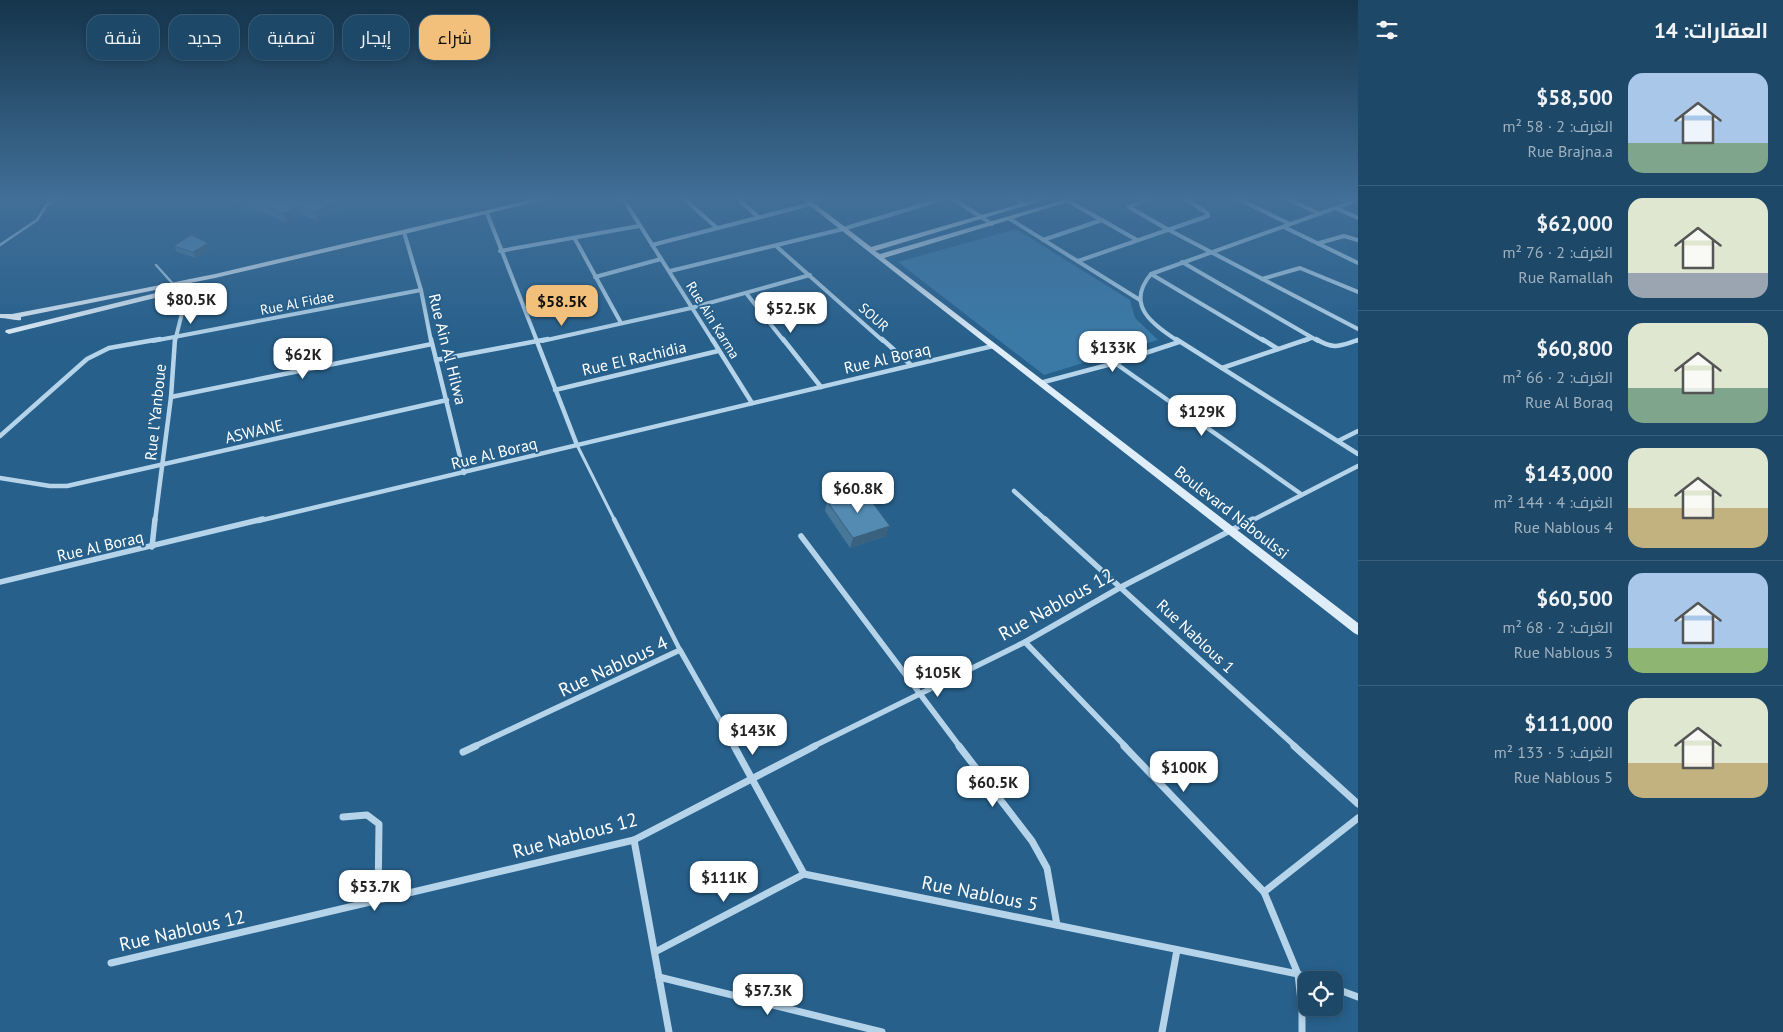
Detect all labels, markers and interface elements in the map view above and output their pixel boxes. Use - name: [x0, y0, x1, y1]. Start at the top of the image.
- chip: شقة: [87, 15, 159, 60]
- chip: جديد: [169, 15, 239, 60]
- chip: تصفية: [249, 15, 333, 60]
- chip: إيجار: [343, 15, 409, 60]
- chip: شراء: [419, 15, 490, 60]
- icon: filters: [1373, 16, 1401, 44]
- text: العقارات: 14: [1654, 17, 1768, 44]
- text: $58,500: [1536, 84, 1613, 111]
- icon: home: [1668, 93, 1728, 153]
- text: الغرف: 2 · 58 m²: [1502, 116, 1613, 136]
- text: Rue Brajna.a: [1528, 141, 1613, 161]
- text: $62,000: [1536, 210, 1613, 237]
- icon: home: [1668, 218, 1728, 278]
- text: الغرف: 2 · 76 m²: [1502, 242, 1613, 262]
- text: Rue Ramallah: [1518, 267, 1613, 287]
- street label: Rue Ain Karma: [682, 278, 744, 362]
- pin: $80.5K: [150, 282, 232, 325]
- pin: $58.5K: [521, 284, 603, 327]
- street label: Rue Al Fidae: [259, 287, 335, 319]
- text: $80.5K: [166, 289, 216, 309]
- street label: Rue Ain Al Hilwa: [425, 291, 471, 407]
- text: $58.5K: [537, 291, 587, 311]
- pin: $52.5K: [750, 292, 832, 334]
- text: $52.5K: [766, 298, 816, 318]
- street label: SOUR: [855, 299, 893, 335]
- pin: $133K: [1078, 330, 1148, 373]
- text: $60,800: [1536, 335, 1613, 362]
- street label: Rue El Rachidia: [580, 336, 688, 380]
- text: $133K: [1090, 337, 1136, 357]
- pin: $62K: [273, 338, 333, 380]
- street label: Rue Al Boraq: [842, 338, 932, 378]
- icon: home: [1668, 343, 1728, 403]
- text: $62K: [284, 344, 322, 364]
- street label: Rue l’Yanboue: [140, 363, 170, 461]
- text: الغرف: 2 · 66 m²: [1502, 367, 1613, 387]
- text: Rue Al Boraq: [1525, 392, 1613, 412]
- pin: $129K: [1167, 394, 1237, 437]
- text: $129K: [1179, 401, 1225, 421]
- street label: ASWANE: [223, 415, 285, 447]
- street label: Rue Al Boraq: [449, 433, 539, 473]
- text: $143,000: [1524, 460, 1613, 487]
- street label: Boulevard Naboulssi: [1171, 461, 1293, 563]
- icon: home: [1668, 468, 1728, 528]
- pin: $60.8K: [817, 472, 899, 514]
- text: $60.8K: [833, 478, 883, 498]
- text: الغرف: 4 · 144 m²: [1494, 492, 1613, 512]
- text: Rue Nablous 4: [1514, 517, 1613, 537]
- street label: Rue Al Boraq: [55, 526, 145, 566]
- street label: Rue Nablous 12: [994, 562, 1118, 646]
- text: $60,500: [1536, 585, 1613, 612]
- icon: home: [1668, 593, 1728, 653]
- street label: Rue Nablous 1: [1153, 595, 1239, 677]
- text: الغرف: 2 · 68 m²: [1502, 617, 1613, 637]
- street label: Rue Nablous 4: [554, 630, 672, 702]
- text: Rue Nablous 3: [1514, 642, 1613, 662]
- pin: $105K: [903, 656, 973, 698]
- text: $105K: [915, 662, 961, 682]
- text: $111,000: [1524, 710, 1613, 737]
- pin: $143K: [718, 714, 788, 756]
- icon: home: [1668, 718, 1728, 778]
- text: $143K: [730, 720, 776, 740]
- text: الغرف: 5 · 133 m²: [1494, 742, 1613, 762]
- pin: $100K: [1149, 750, 1219, 793]
- text: $100K: [1161, 757, 1207, 777]
- pin: $60.5K: [952, 766, 1034, 808]
- text: Rue Nablous 5: [1514, 767, 1613, 787]
- text: $60.5K: [968, 772, 1018, 792]
- street label: Rue Nablous 12: [510, 807, 640, 863]
- pin: $111K: [689, 860, 759, 903]
- text: $111K: [701, 867, 747, 887]
- pin: $53.7K: [334, 870, 416, 912]
- street label: Rue Nablous 5: [920, 870, 1040, 916]
- text: $53.7K: [350, 876, 400, 896]
- street label: Rue Nablous 12: [117, 904, 247, 956]
- map controls: [1298, 971, 1343, 1016]
- button: locate: [1298, 971, 1343, 1016]
- pin: $57.3K: [727, 974, 809, 1016]
- text: $57.3K: [744, 980, 792, 1000]

